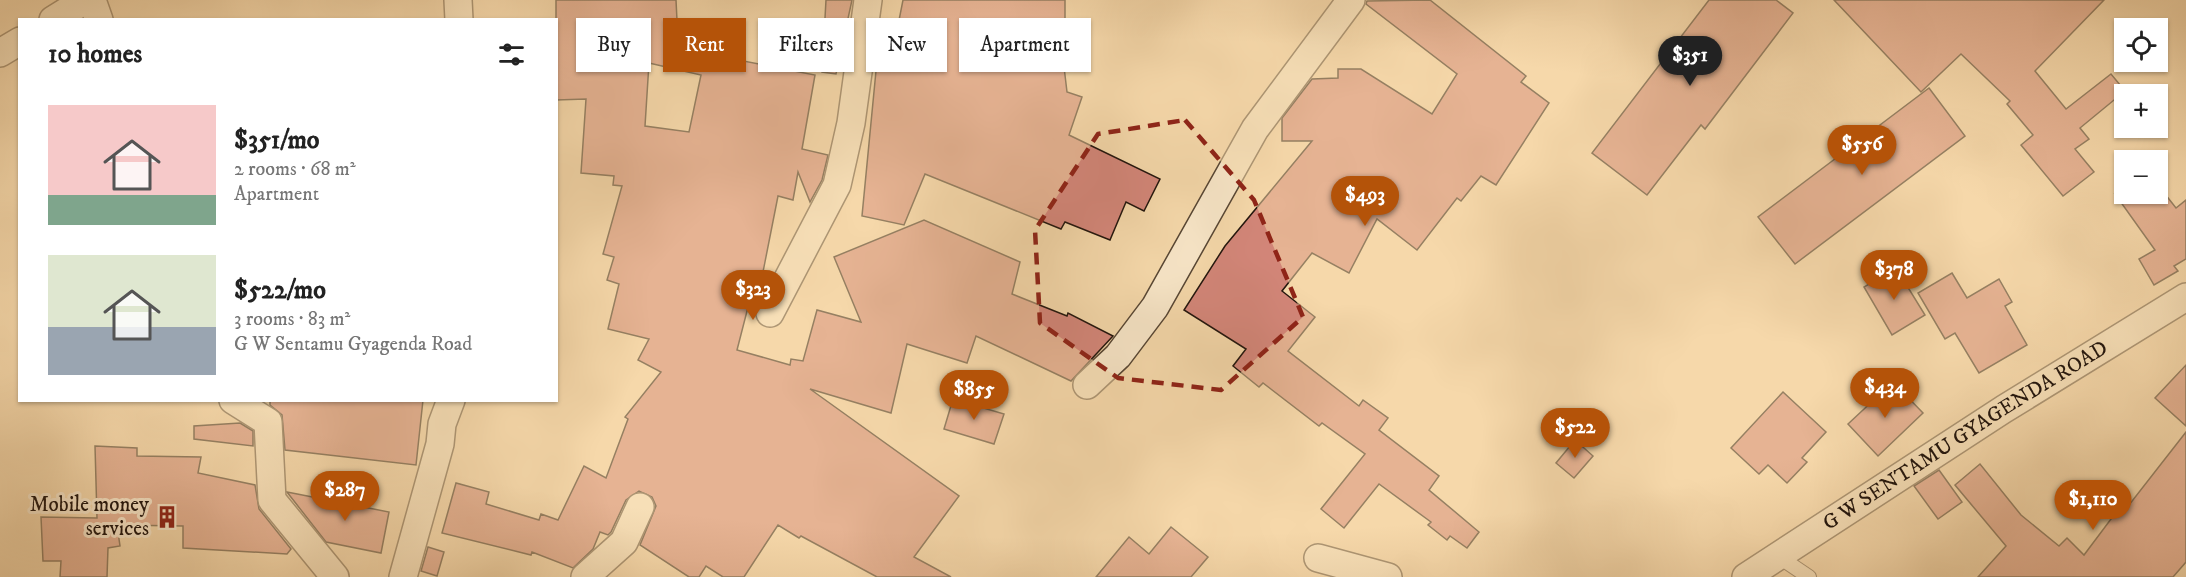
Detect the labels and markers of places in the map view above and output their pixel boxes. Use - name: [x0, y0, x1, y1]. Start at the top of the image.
- pin: $351: [1654, 36, 1726, 87]
- pin: $556: [1826, 125, 1898, 176]
- pin: $493: [1329, 176, 1401, 227]
- pin: $378: [1858, 250, 1930, 301]
- pin: $323: [717, 270, 789, 321]
- pin: $434: [1849, 368, 1921, 419]
- pin: $855: [938, 370, 1010, 421]
- pin: $522: [1539, 408, 1611, 459]
- pin: $287: [309, 471, 381, 522]
- pin: $1,110: [2044, 480, 2142, 531]
- place label: Mobile money services: [30, 492, 150, 542]
- building icon: Mobile money services: [154, 504, 180, 530]

